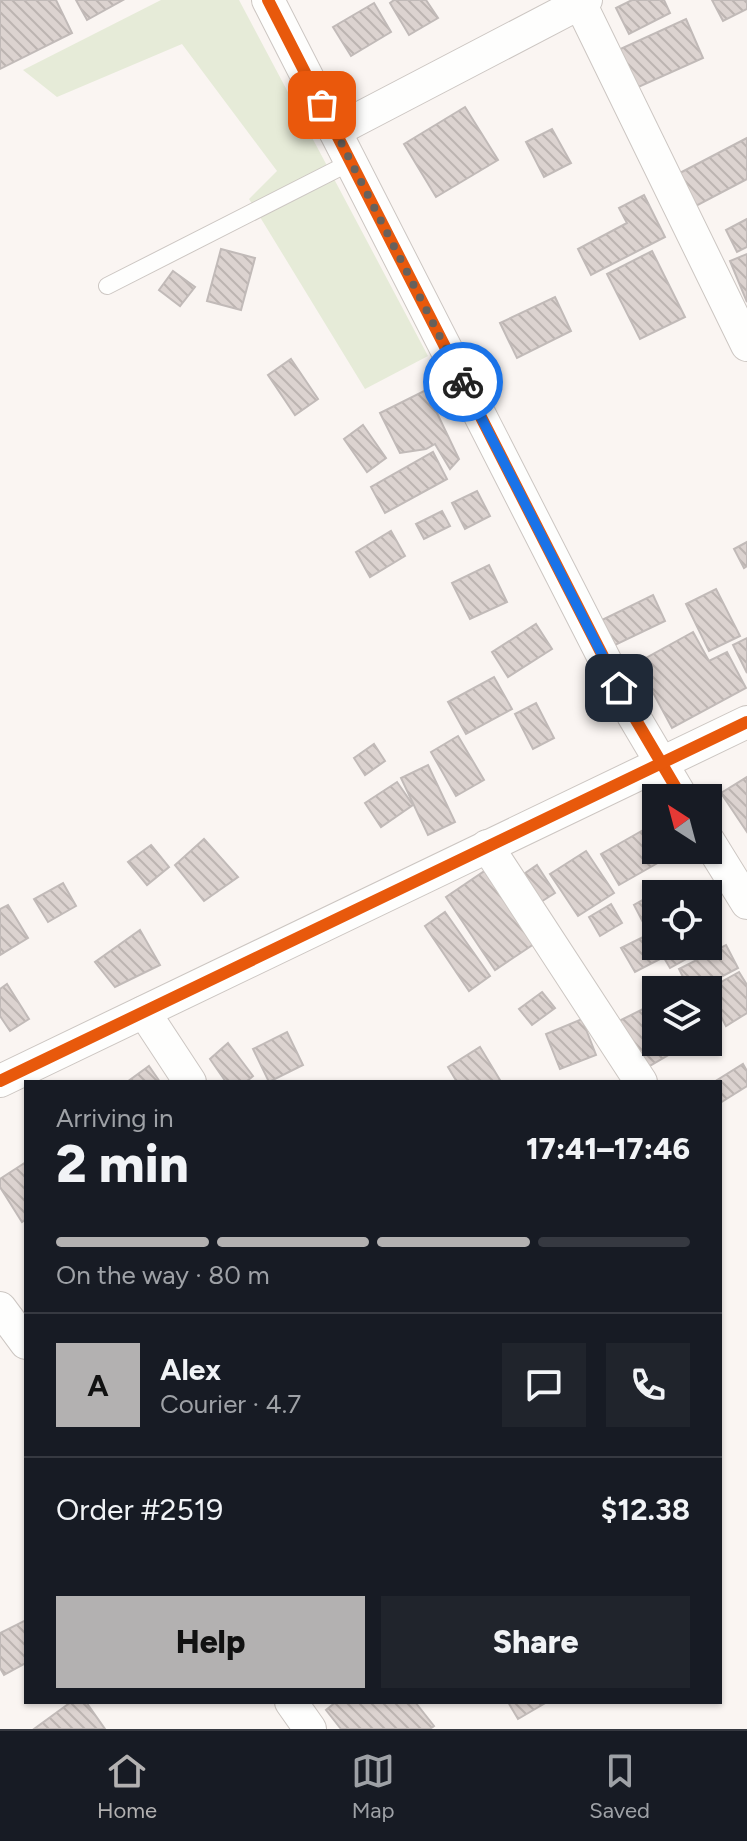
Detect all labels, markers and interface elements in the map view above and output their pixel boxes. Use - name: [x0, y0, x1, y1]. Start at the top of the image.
- pin: [288, 71, 356, 139]
- icon: bag: [300, 83, 344, 127]
- courier: [423, 342, 503, 422]
- icon: bike: [441, 360, 485, 404]
- pin: [585, 654, 653, 722]
- icon: home: [597, 666, 641, 710]
- north arrow: [642, 784, 722, 864]
- map controls: [642, 784, 722, 1056]
- button: locate: [642, 880, 722, 960]
- button: layers: [642, 976, 722, 1056]
- text: Arriving in: [56, 1102, 174, 1134]
- text: 17:41–17:46: [526, 1130, 690, 1167]
- text: 2 min: [56, 1133, 189, 1195]
- text: On the way · 80 m: [56, 1259, 270, 1291]
- button: chat: [502, 1343, 586, 1427]
- button: phone: [606, 1343, 690, 1427]
- text: Alex: [160, 1351, 221, 1388]
- text: A: [87, 1367, 109, 1404]
- text: Courier · 4.7: [160, 1388, 301, 1420]
- text: Order #2519: [56, 1491, 223, 1528]
- text: $12.38: [601, 1491, 690, 1528]
- button: Help: [56, 1596, 365, 1688]
- button: Share: [381, 1596, 690, 1688]
- tab: Home: [97, 1749, 157, 1824]
- tab: Map: [351, 1749, 395, 1824]
- tab: Saved: [589, 1749, 650, 1824]

